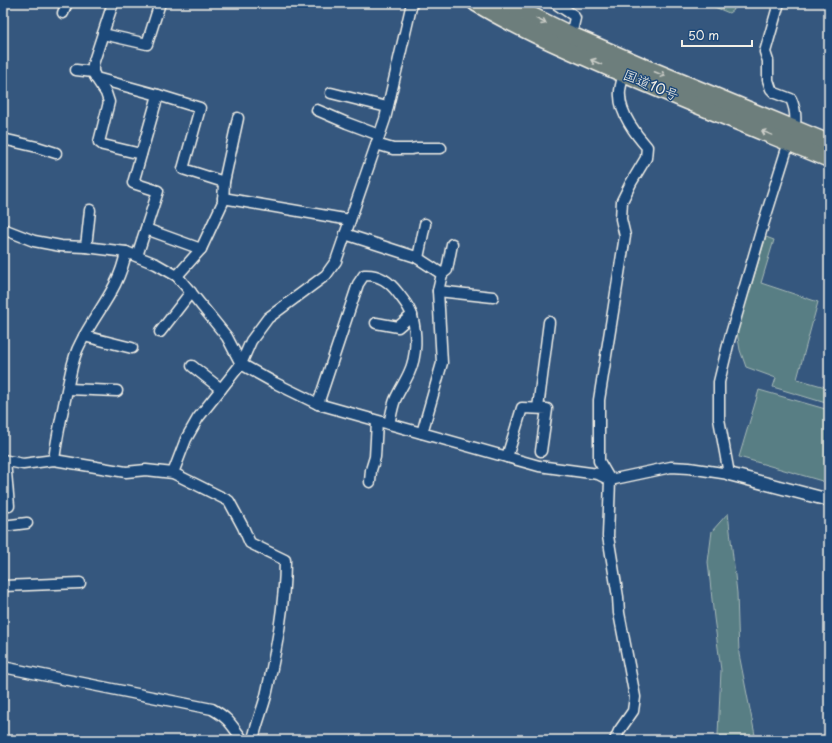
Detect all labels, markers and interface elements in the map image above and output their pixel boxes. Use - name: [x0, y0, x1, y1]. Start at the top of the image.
- one-way arrow: [535, 18, 547, 25]
- scale bar: [682, 22, 752, 48]
- text: 50 m: [688, 26, 719, 44]
- one-way arrow: [590, 58, 602, 65]
- street label: 国道10号: [620, 63, 682, 106]
- one-way arrow: [653, 70, 665, 78]
- one-way arrow: [762, 129, 774, 137]

